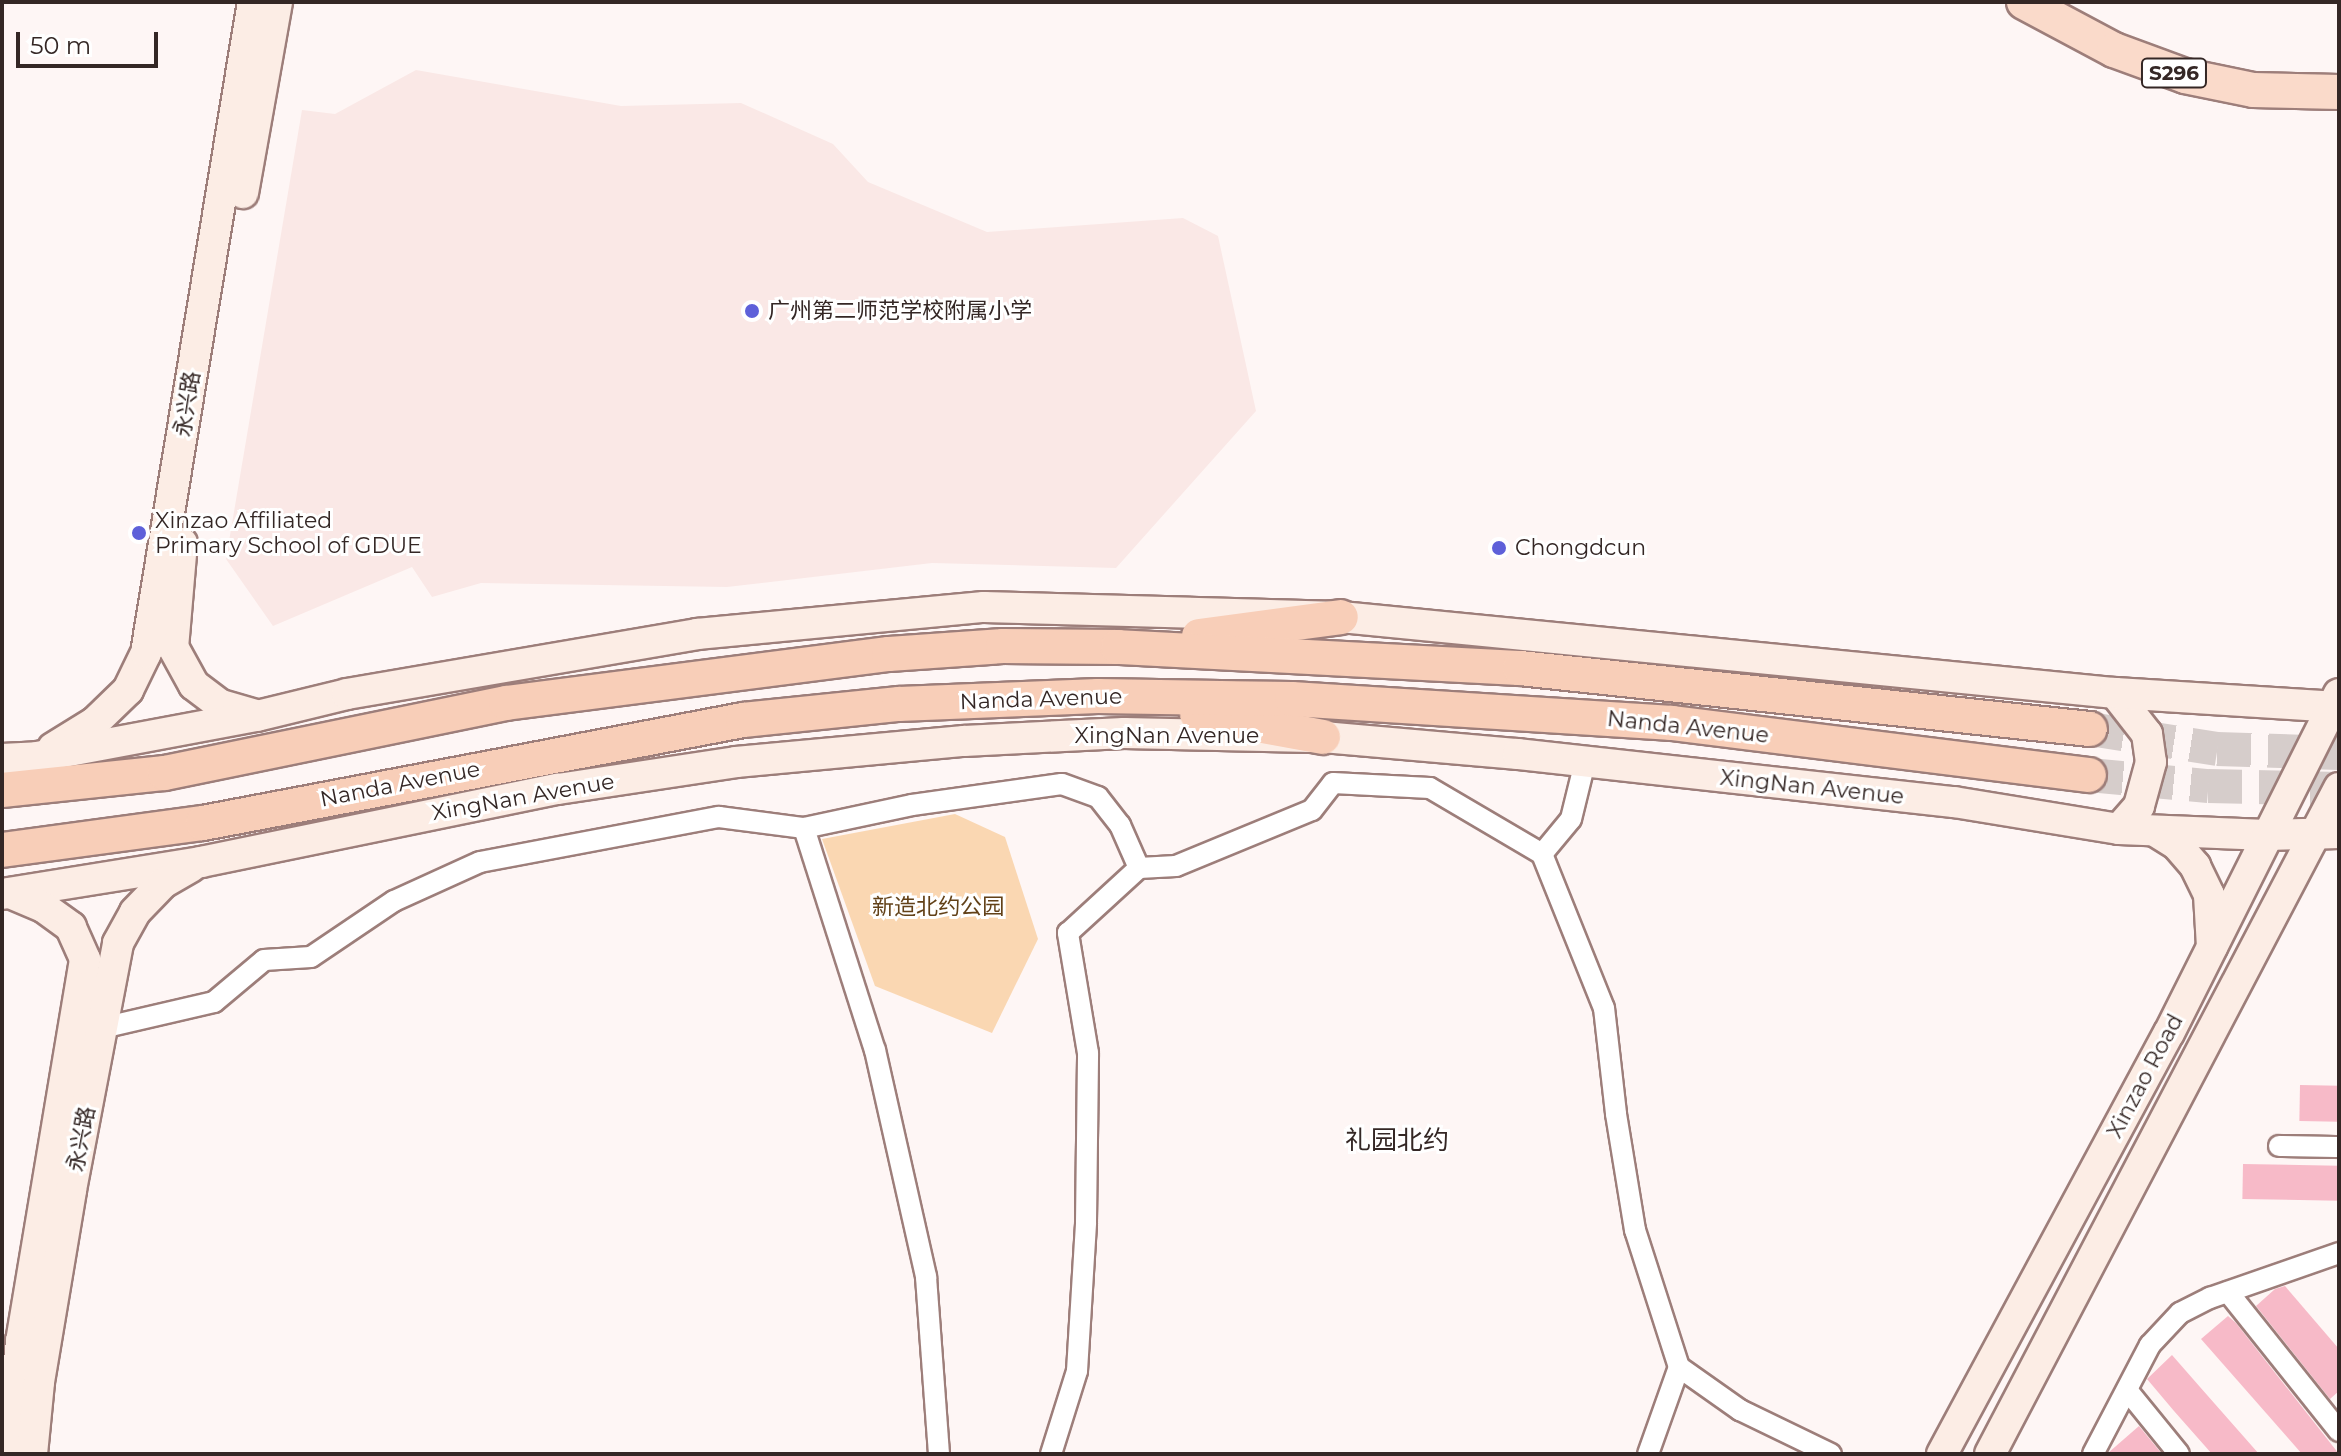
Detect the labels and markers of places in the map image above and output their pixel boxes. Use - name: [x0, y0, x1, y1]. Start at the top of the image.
- place label: 广州第二师范学校附属小学: [768, 298, 1032, 324]
- marker: 广州第二师范学校附属小学: [743, 302, 761, 320]
- place label: Xinzao Affiliated Primary School of GDUE: [155, 507, 422, 558]
- marker: Xinzao Affiliated Primary School of GDUE: [130, 524, 148, 542]
- place label: Chongdcun: [1515, 535, 1646, 561]
- marker: Chongdcun: [1490, 539, 1508, 557]

